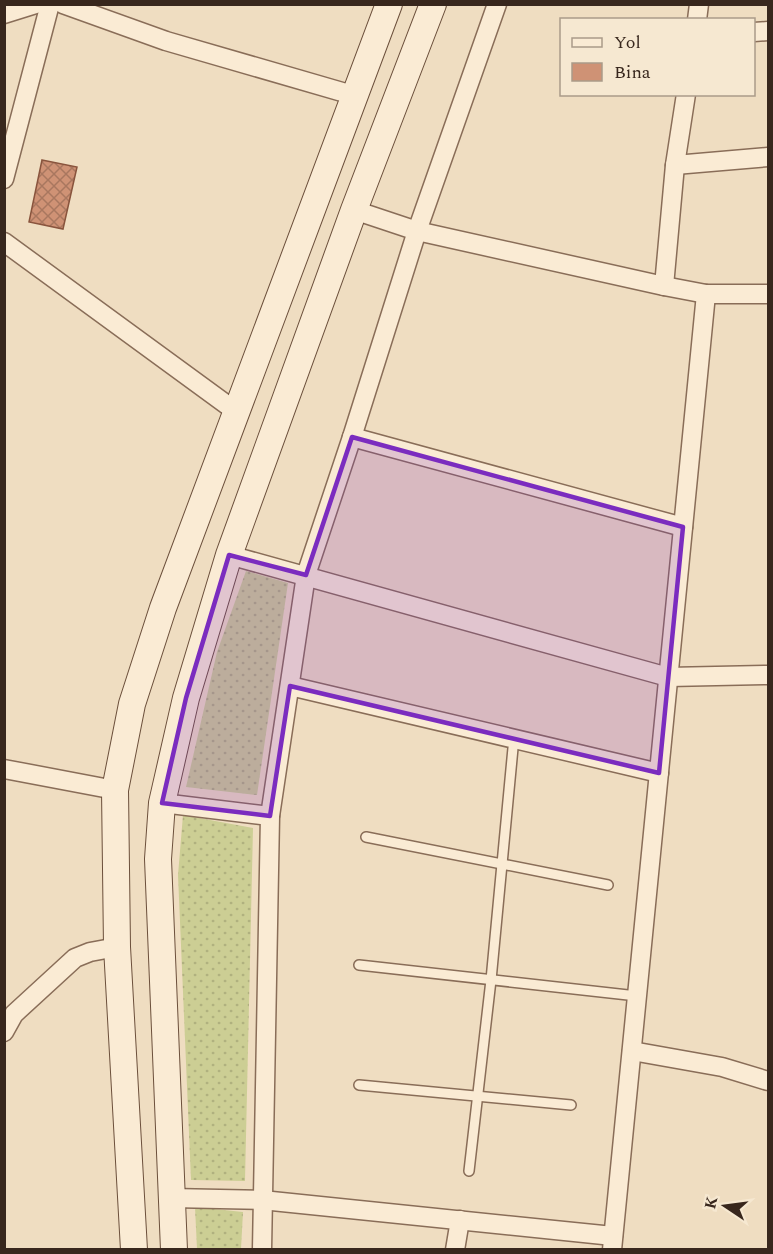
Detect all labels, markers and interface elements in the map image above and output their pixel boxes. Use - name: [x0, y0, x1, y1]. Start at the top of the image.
- legend: [560, 18, 755, 96]
- text: Yol: [614, 29, 641, 56]
- text: Bina: [614, 59, 651, 86]
- north arrow: [695, 1176, 755, 1236]
- text: K: [698, 1194, 725, 1212]

